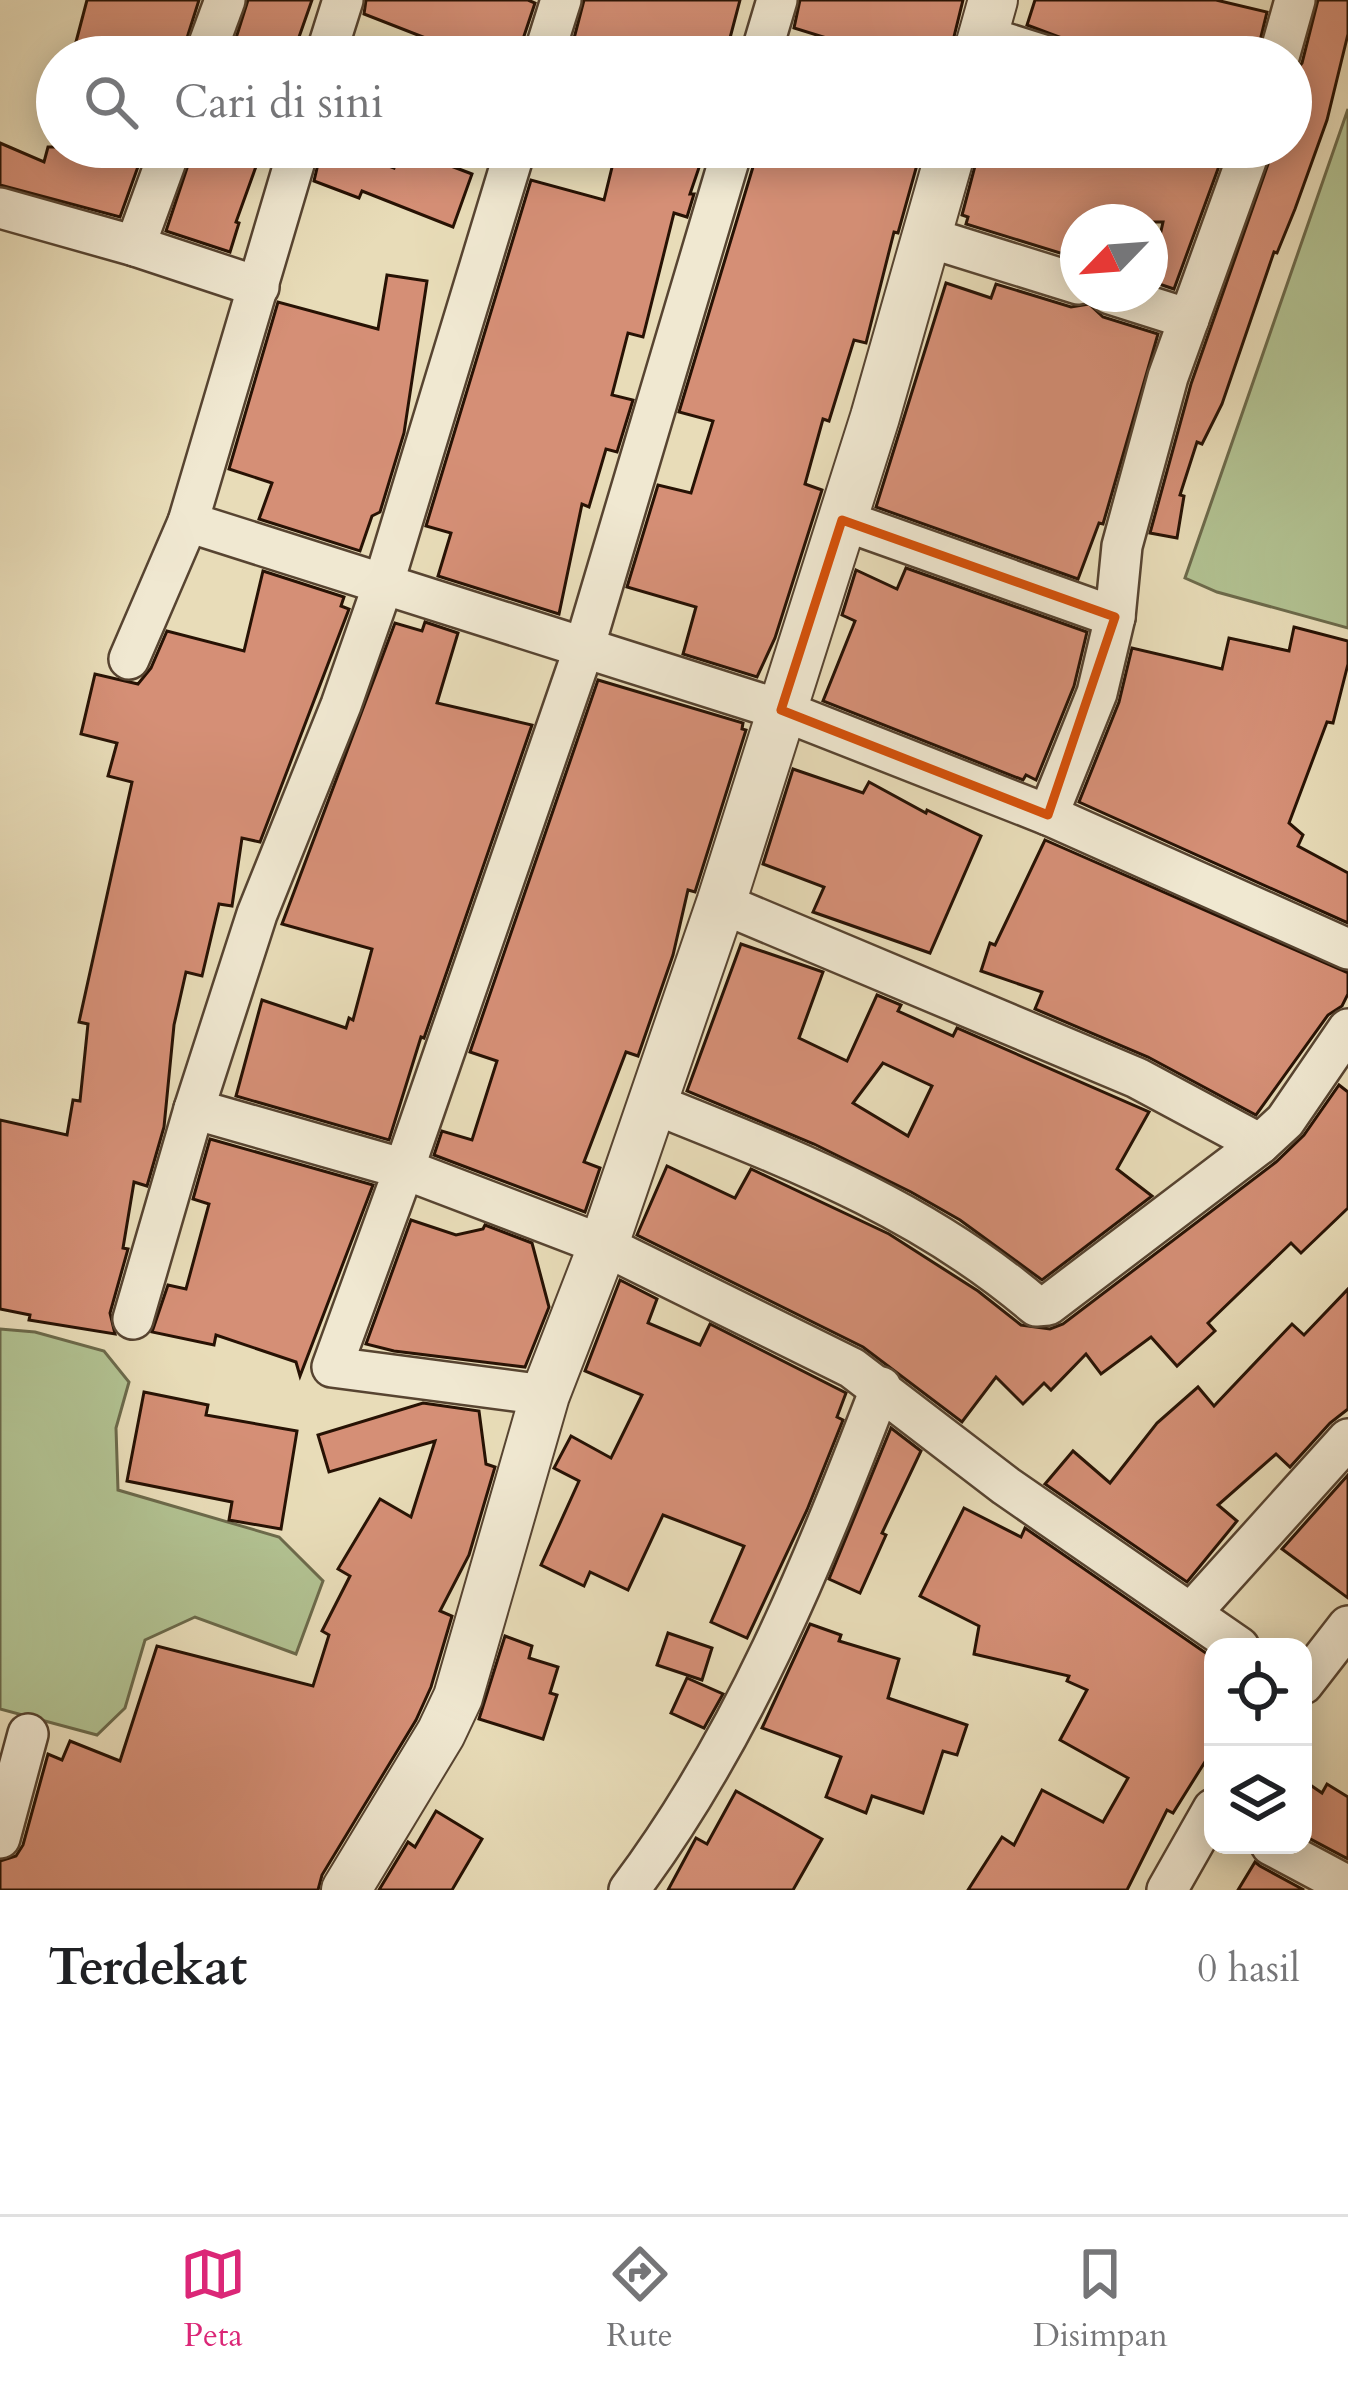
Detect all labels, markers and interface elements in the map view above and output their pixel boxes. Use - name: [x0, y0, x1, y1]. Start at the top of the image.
- search box: [36, 36, 1312, 168]
- icon: search: [78, 69, 144, 135]
- text: Cari di sini: [174, 72, 384, 133]
- north arrow: [1060, 204, 1168, 312]
- map controls: [1204, 1638, 1312, 1854]
- button: locate: [1204, 1638, 1312, 1746]
- button: layers: [1204, 1746, 1312, 1854]
- text: Terdekat: [48, 1933, 247, 2003]
- text: 0 hasil: [1197, 1942, 1300, 1995]
- tab: Peta: [180, 2241, 246, 2358]
- tab: Rute: [606, 2241, 673, 2358]
- tab: Disimpan: [1033, 2241, 1168, 2358]

